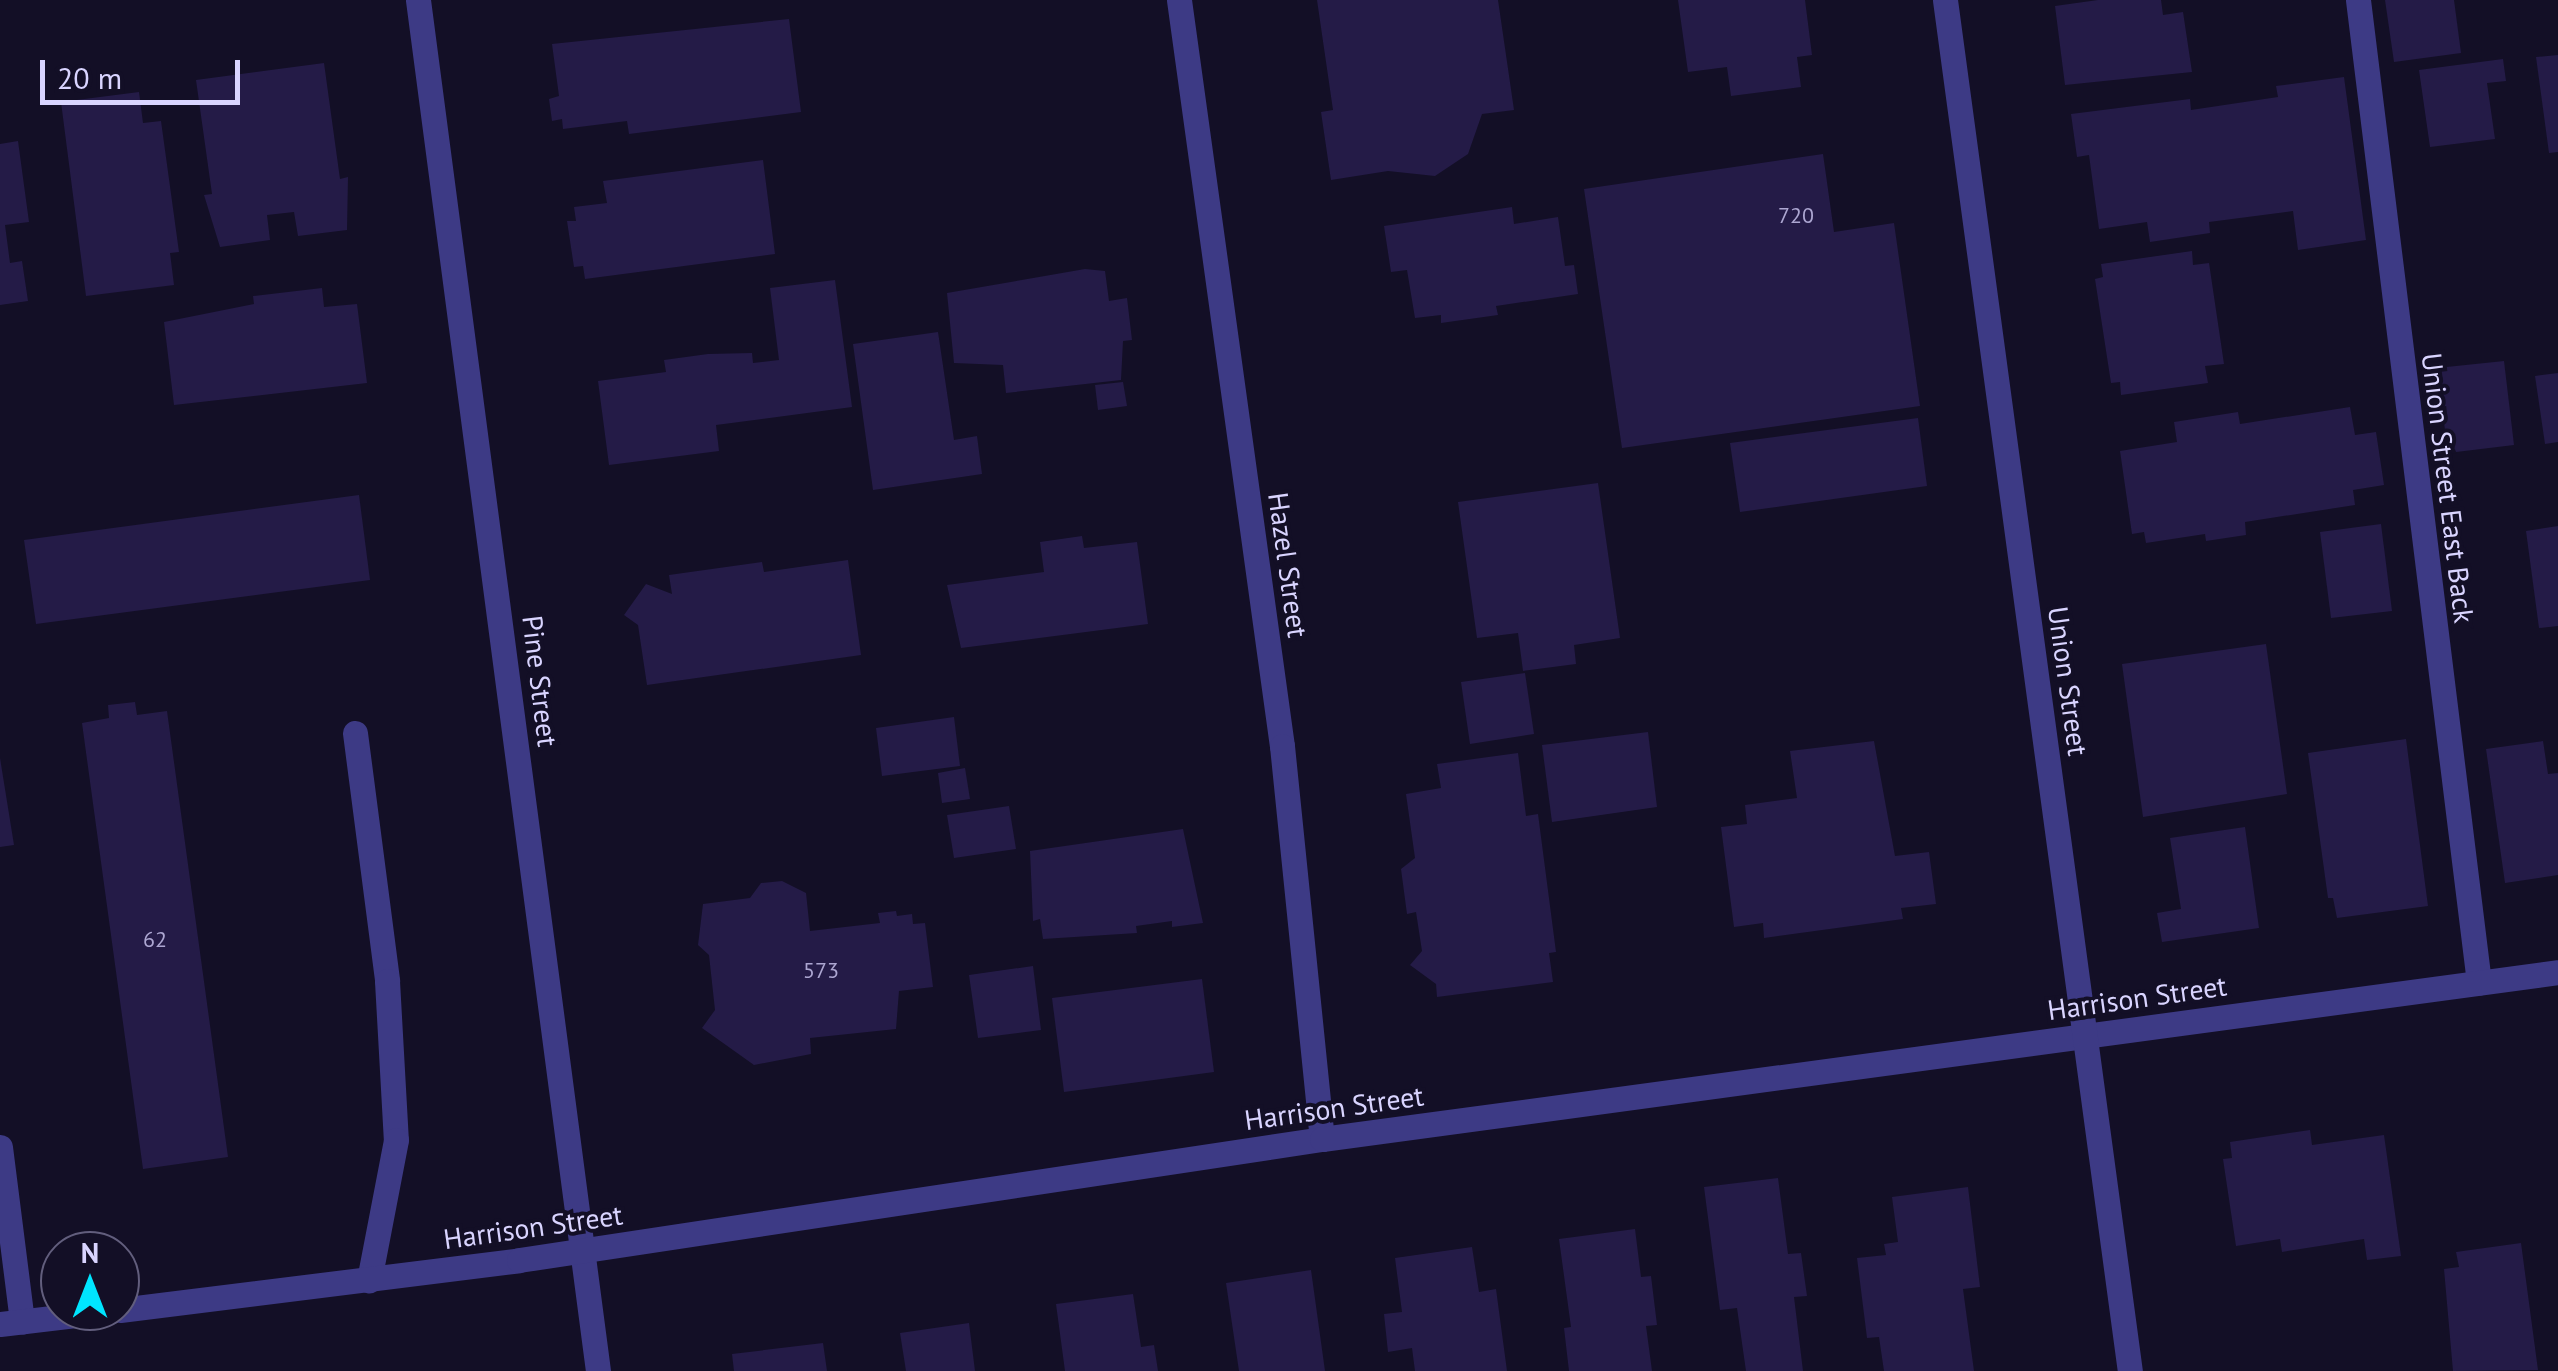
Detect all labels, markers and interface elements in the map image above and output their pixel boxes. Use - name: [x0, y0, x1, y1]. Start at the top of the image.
- scale bar: [45, 40, 245, 102]
- text: 20 m: [57, 58, 122, 97]
- house number: 720: [1778, 203, 1814, 229]
- street label: Union Street East Back: [2415, 351, 2481, 625]
- street label: Hazel Street: [1261, 490, 1315, 640]
- street label: Union Street: [2041, 604, 2095, 758]
- street label: Pine Street: [515, 614, 565, 748]
- house number: 62: [143, 927, 167, 953]
- house number: 573: [803, 958, 839, 984]
- street label: Harrison Street: [2045, 969, 2229, 1027]
- street label: Harrison Street: [1242, 1079, 1426, 1137]
- street label: Harrison Street: [441, 1198, 625, 1256]
- north arrow: [40, 1231, 140, 1331]
- text: N: [81, 1234, 99, 1271]

